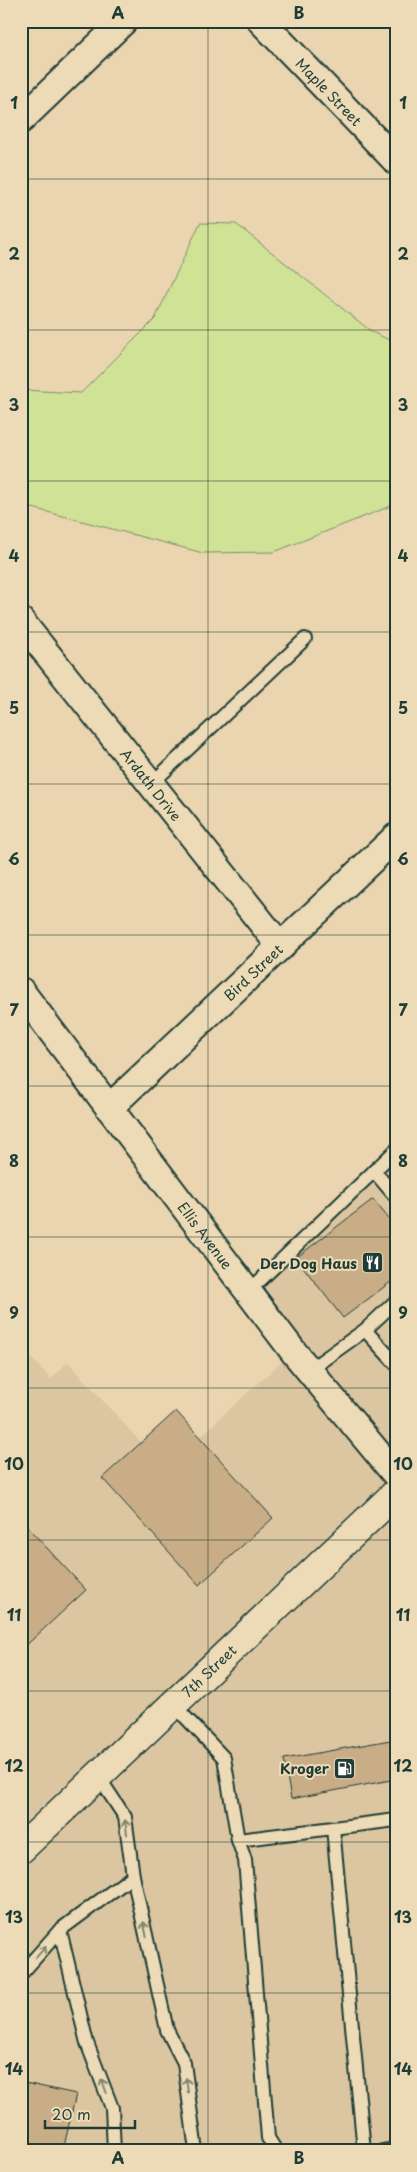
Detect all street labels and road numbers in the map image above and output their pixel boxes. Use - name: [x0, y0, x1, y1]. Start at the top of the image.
- street label: Maple Street: [291, 53, 367, 130]
- street label: Ardath Drive: [116, 744, 187, 825]
- street label: Bird Street: [219, 939, 287, 1005]
- street label: Ellis Avenue: [173, 1197, 238, 1274]
- street label: 7th Street: [177, 1639, 241, 1702]

